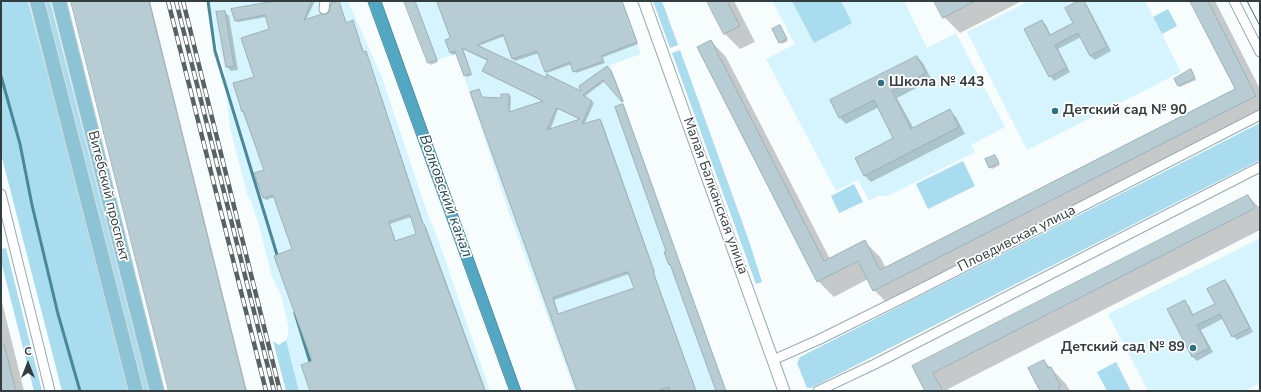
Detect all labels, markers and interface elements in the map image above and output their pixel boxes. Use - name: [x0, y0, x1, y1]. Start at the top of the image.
- place label: Школа № 443: [889, 75, 984, 91]
- marker: Школа № 443: [876, 78, 886, 88]
- place label: Детский сад № 90: [1063, 103, 1187, 119]
- marker: Детский сад № 90: [1050, 106, 1060, 116]
- street label: Малая Балканская улица: [679, 115, 751, 277]
- street label: Витебский проспект: [84, 129, 132, 263]
- water label: Волковский канал: [414, 132, 476, 260]
- street label: Пловдивская улица: [955, 202, 1079, 276]
- place label: Детский сад № 89: [1061, 340, 1185, 356]
- marker: Детский сад № 89: [1188, 343, 1198, 353]
- north arrow: [8, 344, 48, 384]
- text: С: [24, 344, 32, 359]

